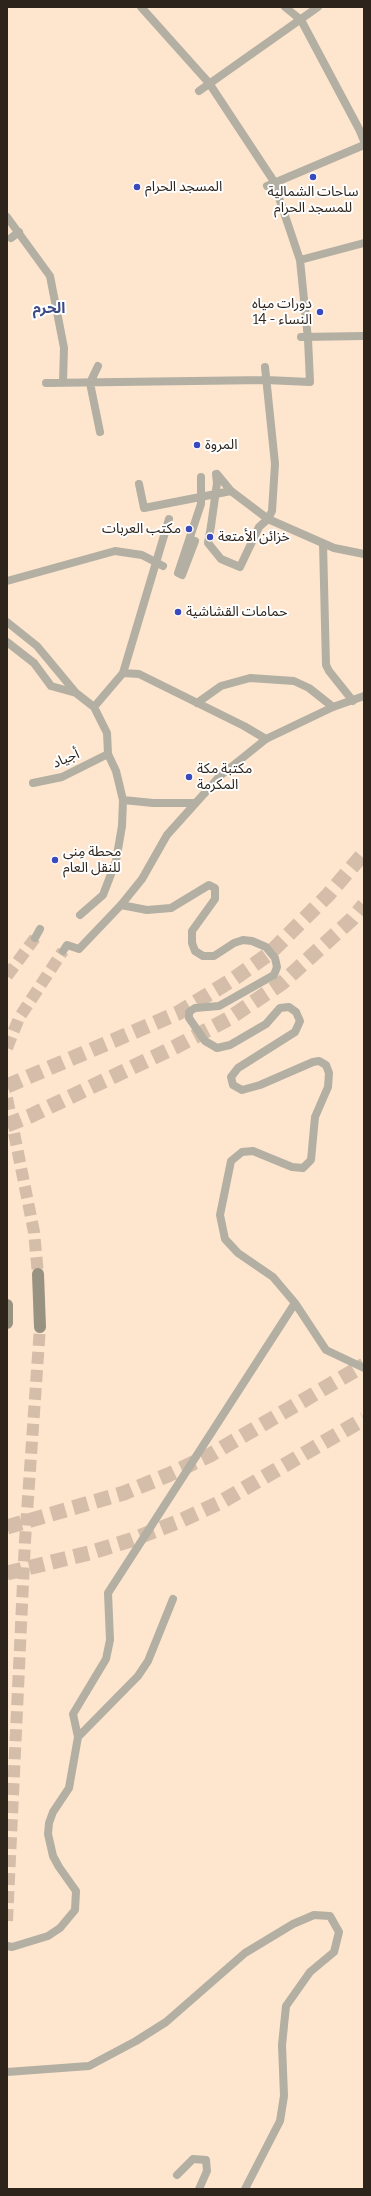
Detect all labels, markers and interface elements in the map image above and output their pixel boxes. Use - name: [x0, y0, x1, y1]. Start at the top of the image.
- marker: ساحات الشمالية للمسجد الحرام: [308, 172, 318, 182]
- place label: المسجد الحرام: [145, 179, 222, 195]
- marker: المسجد الحرام: [132, 182, 142, 192]
- place label: ساحات الشمالية للمسجد الحرام: [268, 184, 358, 216]
- place label: دورات مياه النساء - 14: [252, 296, 312, 328]
- district label: الحرم: [33, 300, 65, 318]
- marker: دورات مياه النساء - 14: [315, 307, 325, 317]
- place label: المروة: [205, 437, 238, 453]
- marker: المروة: [192, 440, 202, 450]
- place label: مكتب العربات: [102, 521, 181, 537]
- marker: مكتب العربات: [184, 524, 194, 534]
- place label: خزائن الأمتعة: [218, 529, 290, 545]
- marker: خزائن الأمتعة: [205, 532, 215, 542]
- place label: حمامات القشاشية: [186, 604, 287, 620]
- marker: حمامات القشاشية: [173, 607, 183, 617]
- street label: أجياد: [50, 746, 82, 772]
- place label: مكتبة مكة المكرمة: [197, 761, 252, 794]
- marker: مكتبة مكة المكرمة: [184, 772, 194, 782]
- place label: محطة مِنى للنقل العام: [63, 844, 121, 876]
- marker: محطة مِنى للنقل العام: [50, 855, 60, 865]

